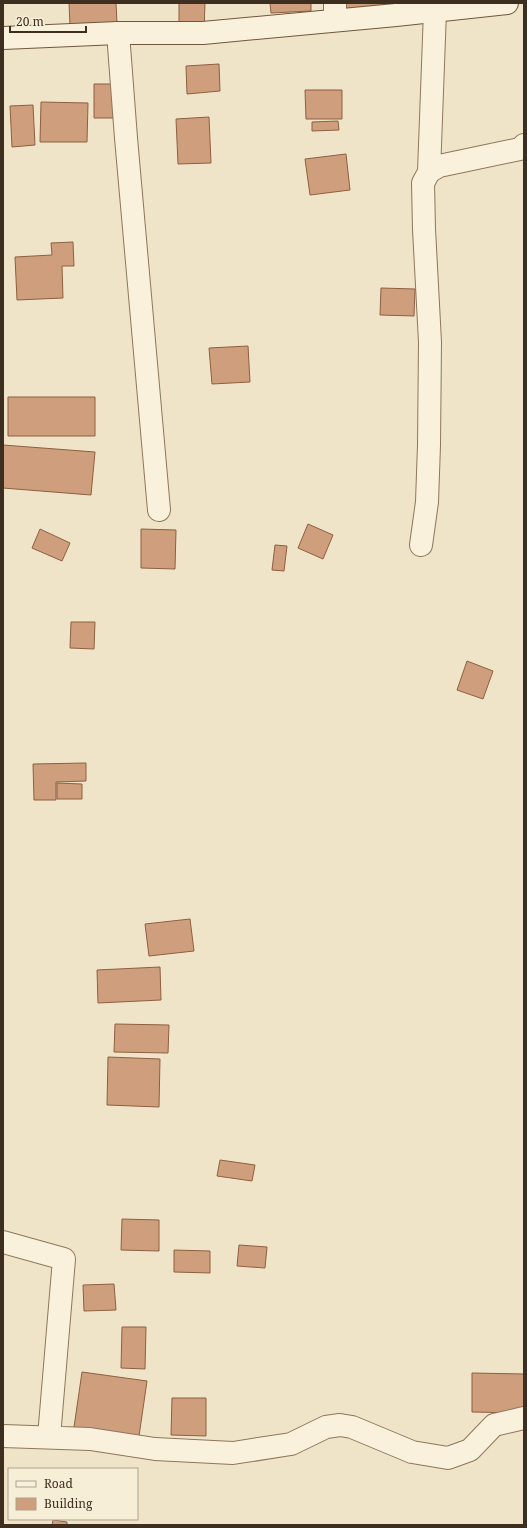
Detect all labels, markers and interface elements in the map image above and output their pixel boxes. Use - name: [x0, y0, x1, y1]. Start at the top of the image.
- scale bar: [10, 8, 86, 34]
- text: 20 m: [16, 13, 44, 30]
- legend: [8, 1468, 138, 1520]
- text: Road: [44, 1475, 74, 1492]
- text: Building: [44, 1495, 93, 1512]

